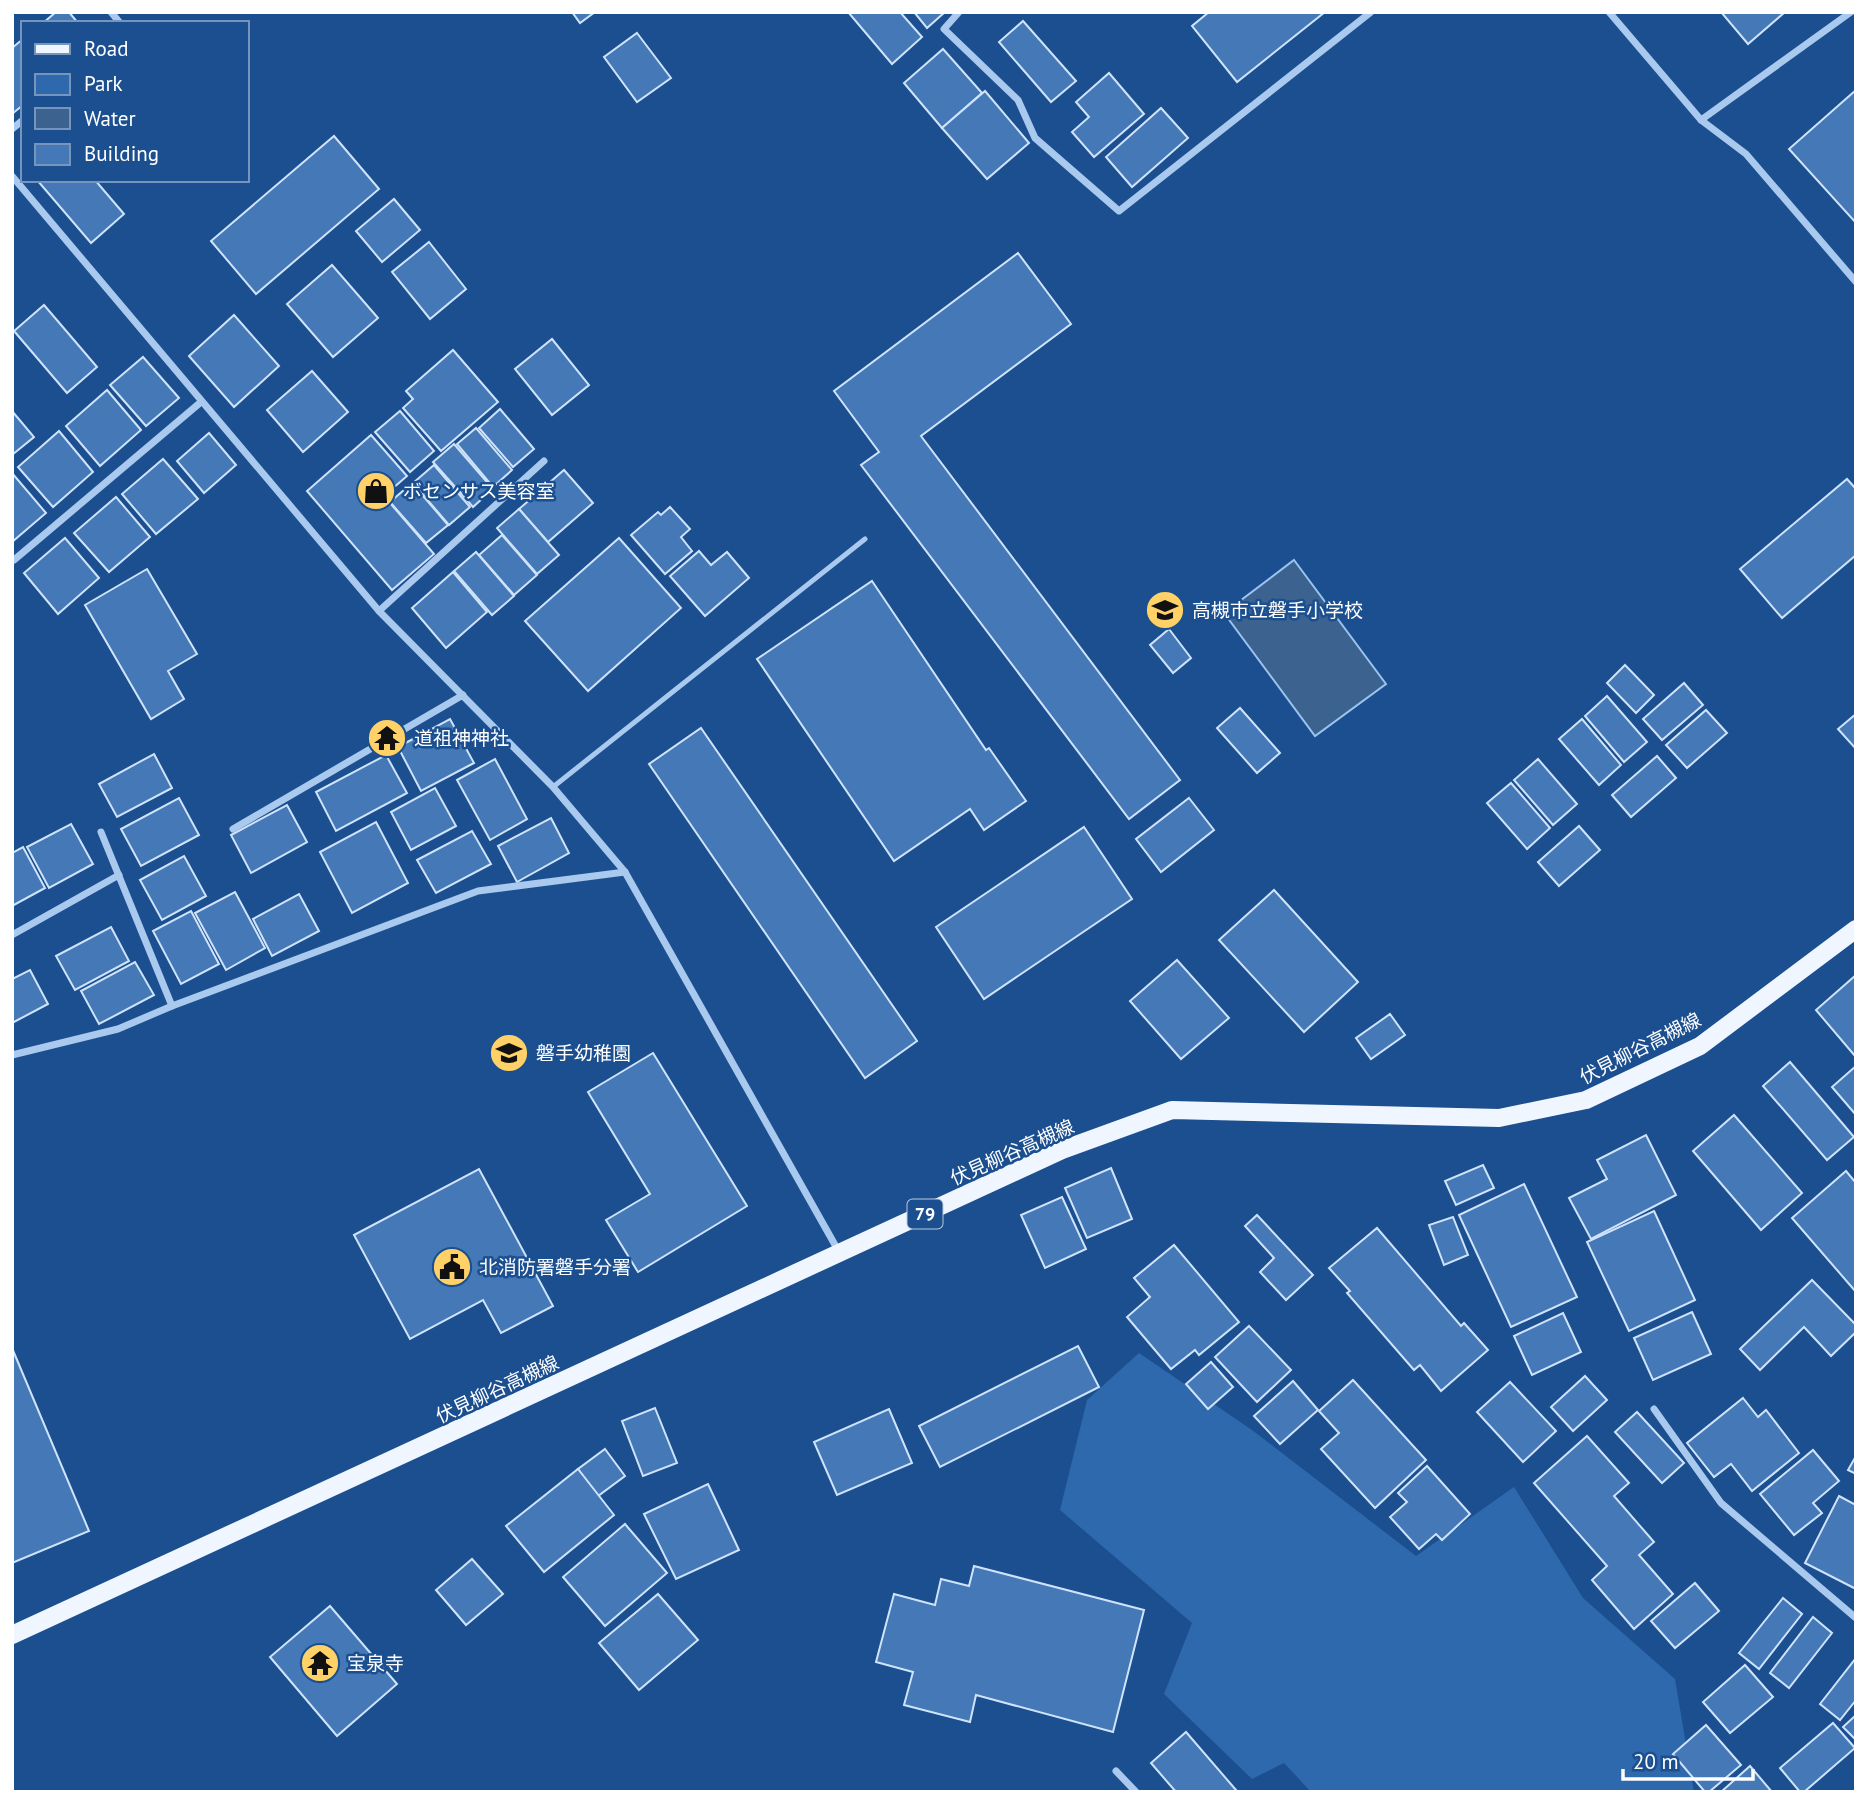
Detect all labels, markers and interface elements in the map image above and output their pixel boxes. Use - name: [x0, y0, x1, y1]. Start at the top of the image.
- legend: [21, 21, 248, 182]
- text: Road: [84, 35, 128, 62]
- text: Park: [84, 70, 123, 97]
- text: Water: [84, 105, 136, 132]
- text: Building: [84, 140, 159, 167]
- shop icon: ボセンサス美容室: [355, 470, 397, 512]
- place label: ボセンサス美容室: [403, 479, 555, 503]
- school or university icon: 高槻市立磐手小学校: [1144, 589, 1186, 631]
- place label: 高槻市立磐手小学校: [1192, 598, 1363, 622]
- temple icon: 道祖神神社: [366, 717, 408, 759]
- place label: 道祖神神社: [414, 726, 509, 750]
- street label: 伏見柳谷高槻線: [1575, 1007, 1705, 1089]
- school or university icon: 磐手幼稚園: [488, 1032, 530, 1074]
- place label: 磐手幼稚園: [536, 1041, 631, 1065]
- street label: 伏見柳谷高槻線: [946, 1114, 1078, 1190]
- road number: 79: [908, 1199, 942, 1228]
- public building icon: 北消防署磐手分署: [431, 1246, 473, 1288]
- place label: 北消防署磐手分署: [479, 1255, 631, 1279]
- street label: 伏見柳谷高槻線: [432, 1350, 562, 1428]
- temple icon: 宝泉寺: [299, 1642, 341, 1684]
- place label: 宝泉寺: [347, 1651, 404, 1675]
- scale bar: [1623, 1738, 1752, 1782]
- text: 20 m: [1633, 1748, 1679, 1775]

